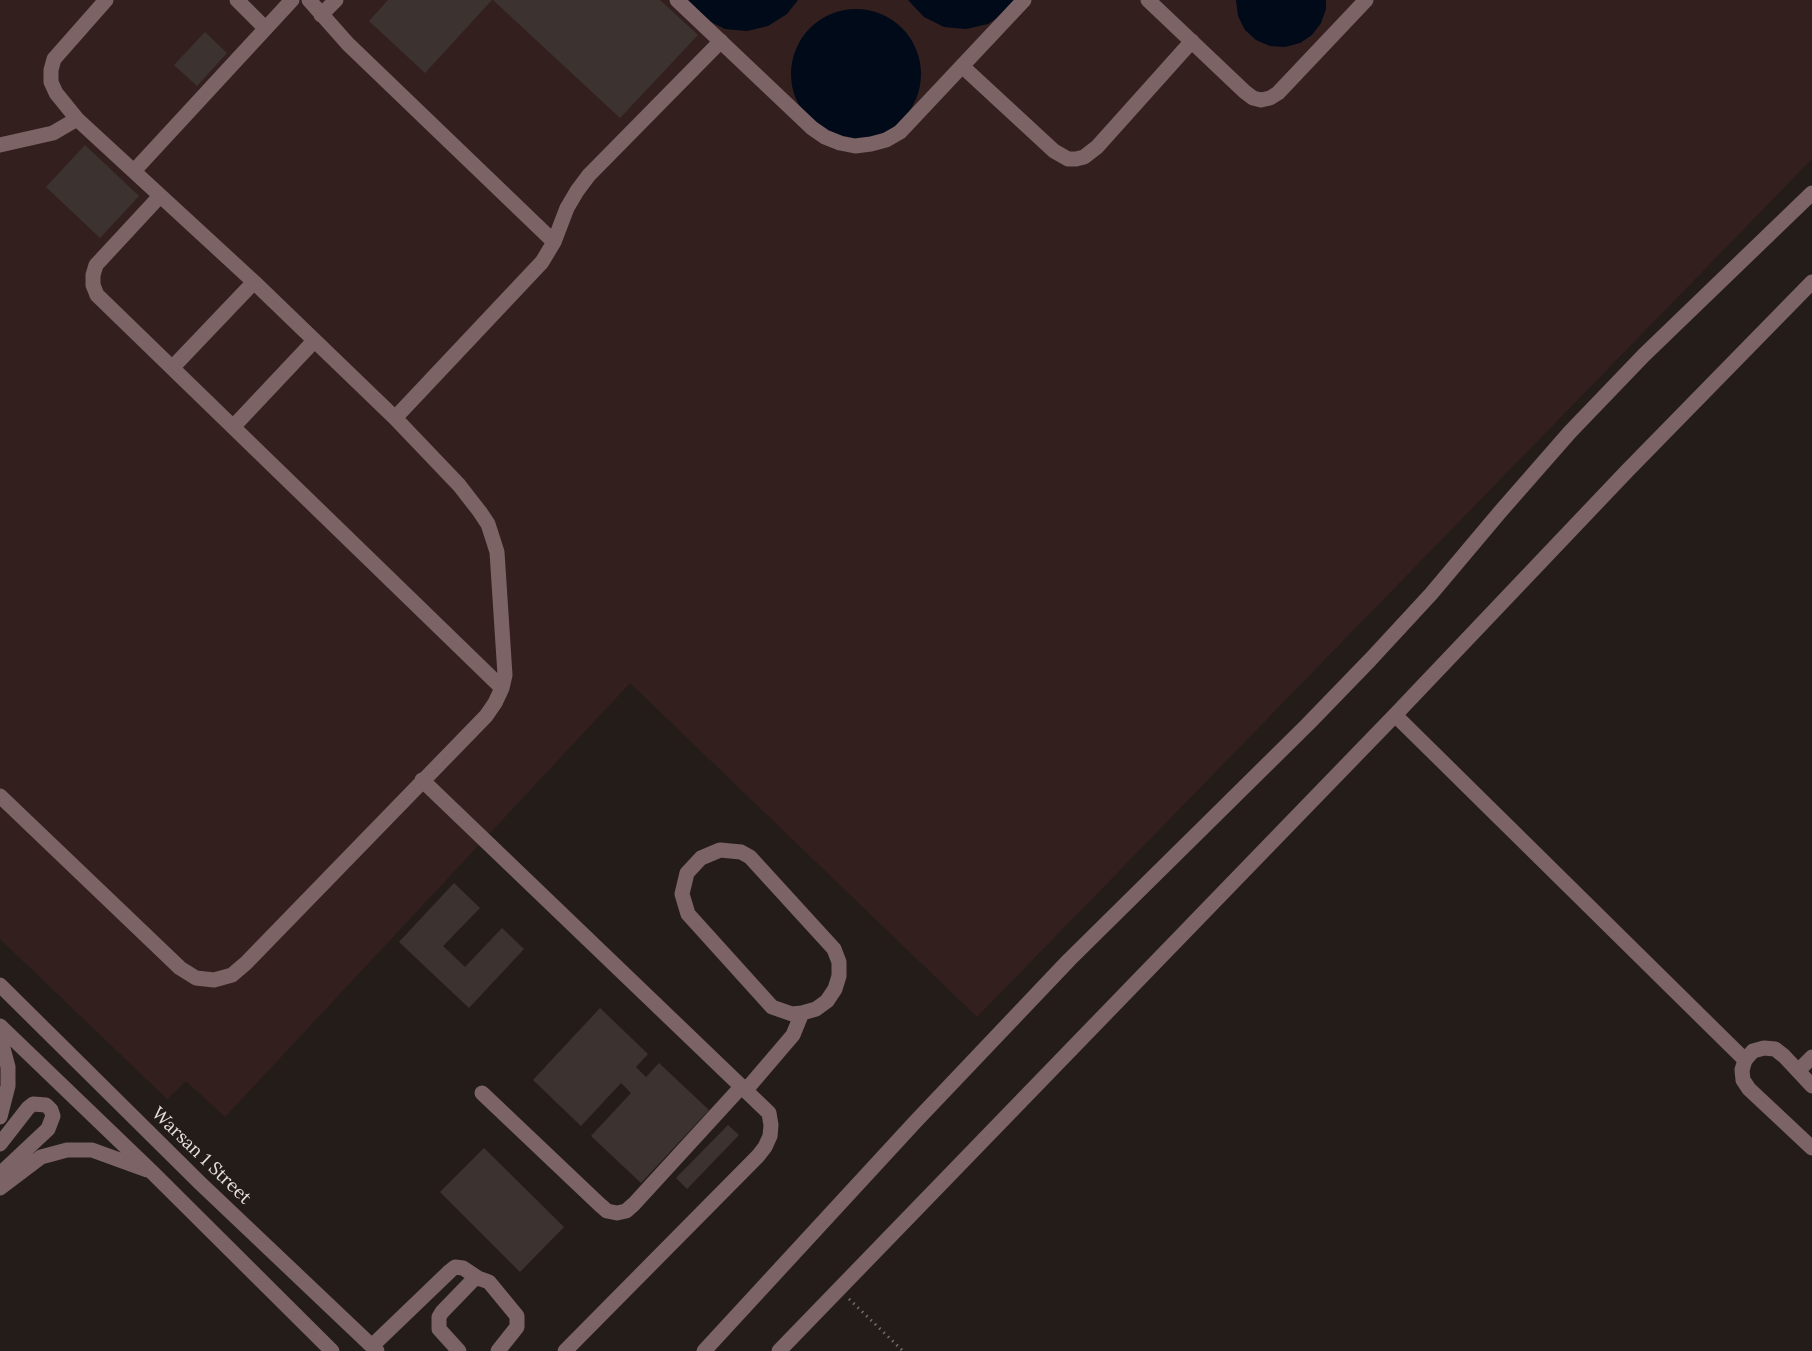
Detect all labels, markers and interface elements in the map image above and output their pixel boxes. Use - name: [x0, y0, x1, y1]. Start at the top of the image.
- street label: Warsan 1 Street: [147, 1103, 255, 1209]

